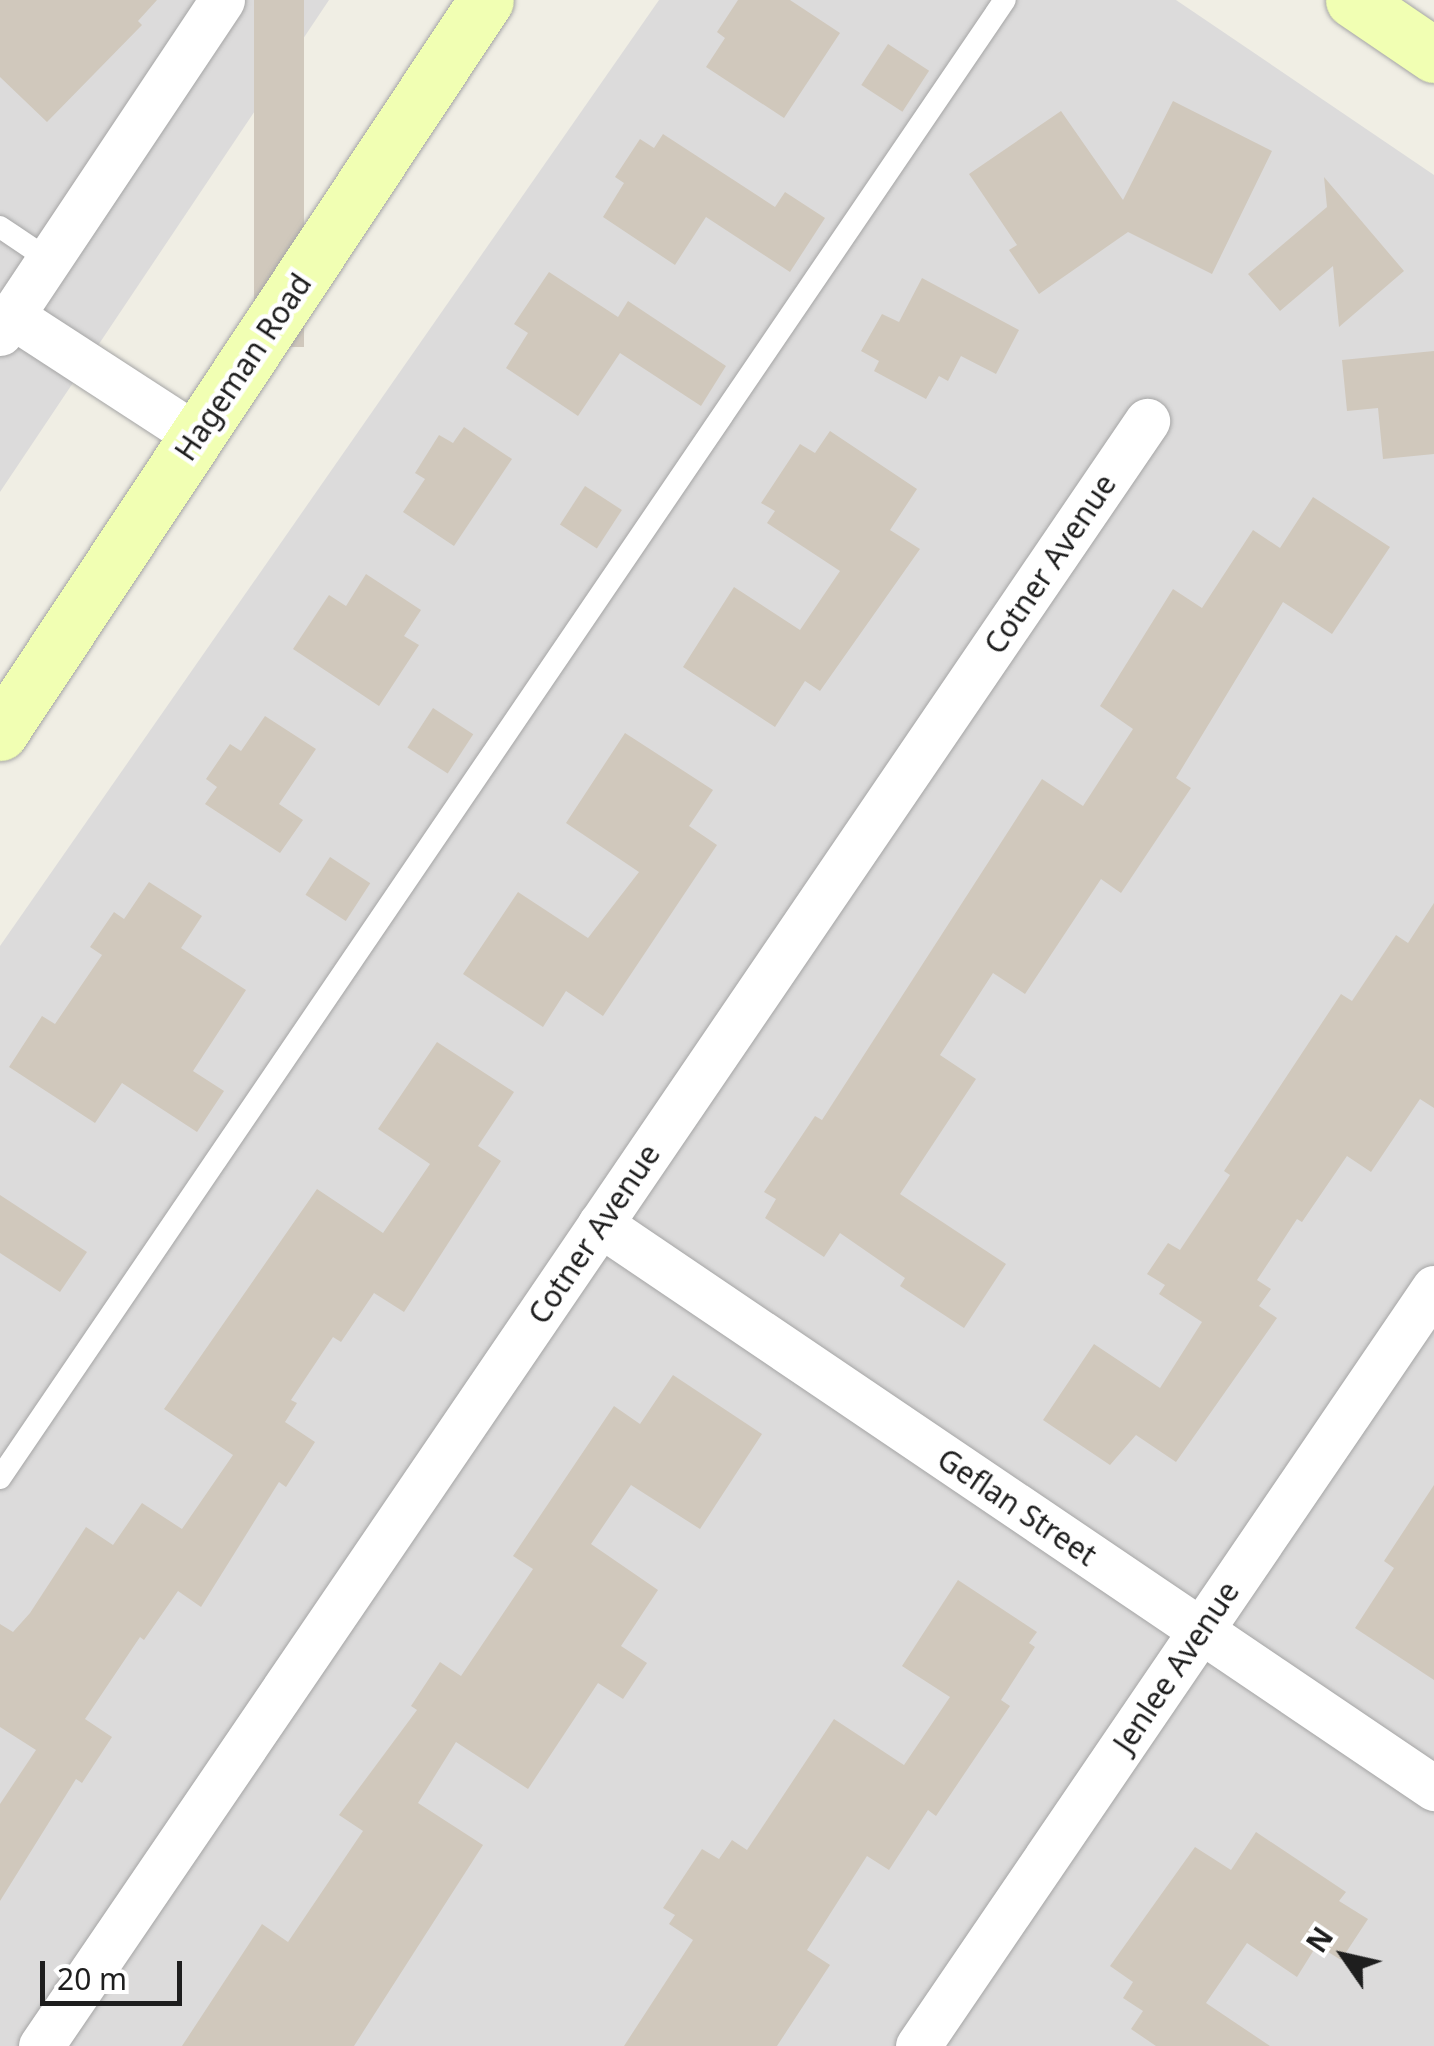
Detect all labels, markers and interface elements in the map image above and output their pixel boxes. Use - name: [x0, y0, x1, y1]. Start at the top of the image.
- street label: Hageman Road: [167, 267, 319, 467]
- street label: Cotner Avenue: [977, 467, 1123, 661]
- street label: Cotner Avenue: [521, 1137, 667, 1331]
- street label: Geflan Street: [931, 1441, 1103, 1573]
- street label: Jenlee Avenue: [1106, 1575, 1246, 1759]
- north arrow: [1294, 1906, 1394, 2006]
- text: N: [1297, 1919, 1341, 1959]
- scale bar: [45, 1941, 188, 2003]
- text: 20 m: [57, 1958, 127, 1999]

